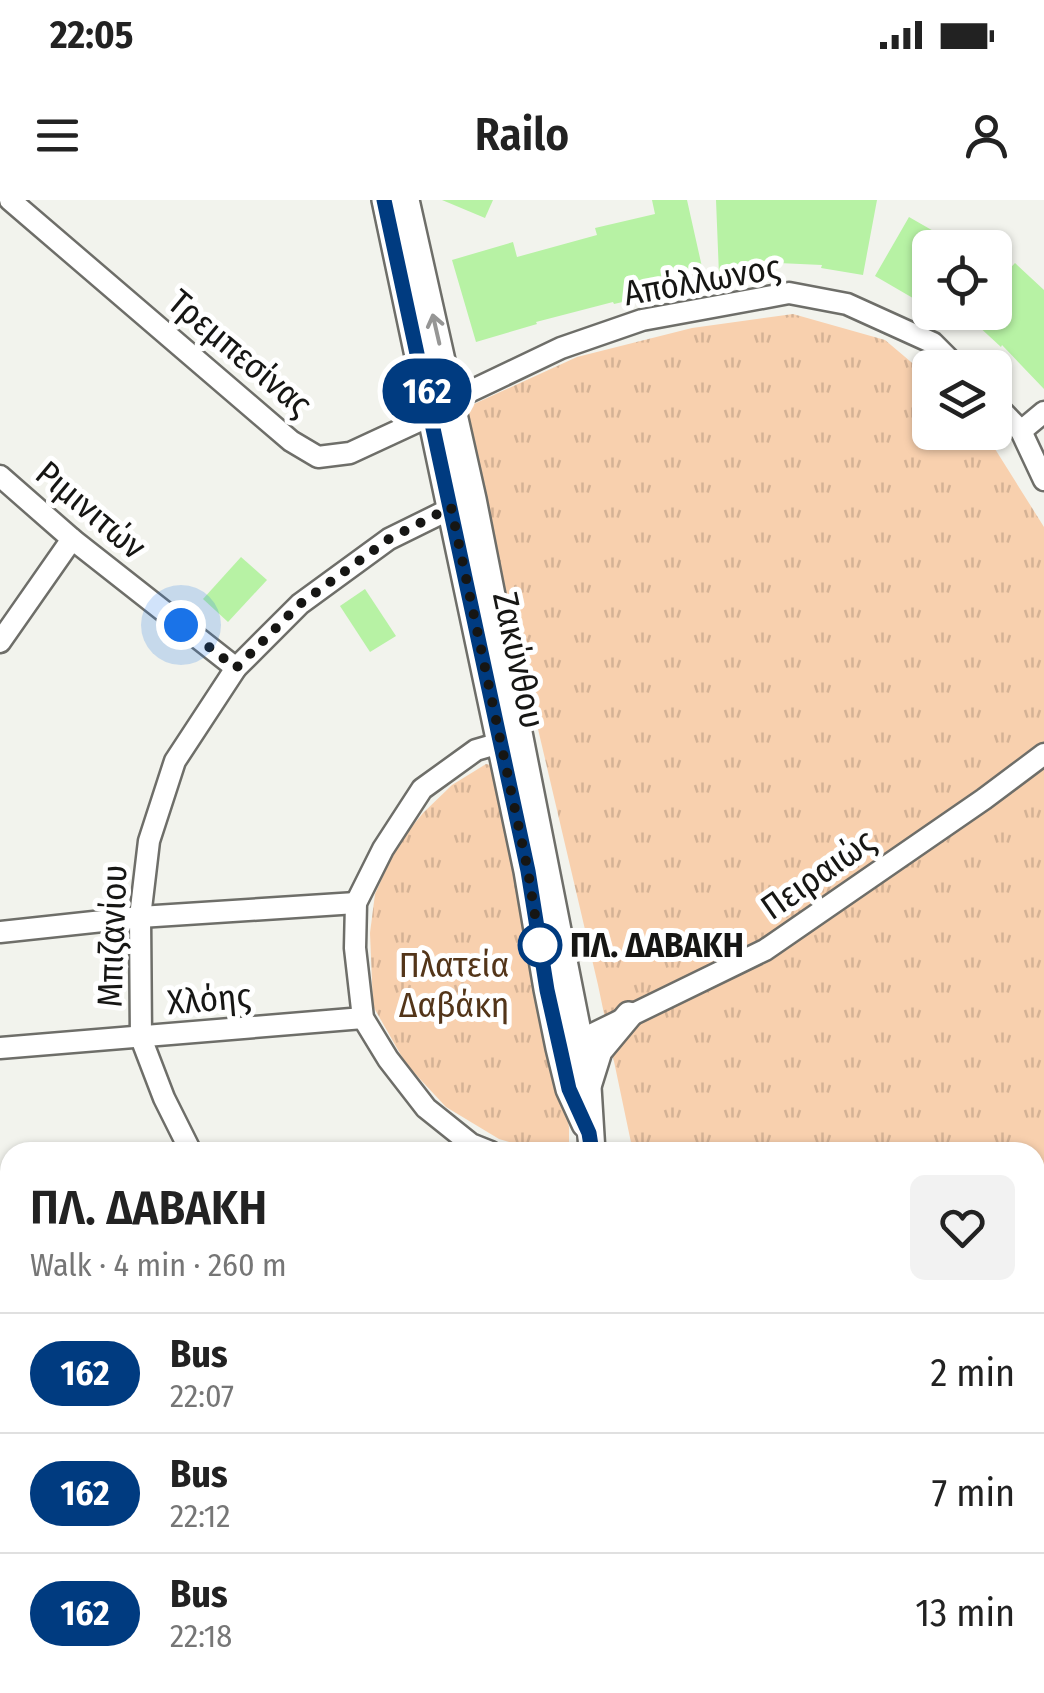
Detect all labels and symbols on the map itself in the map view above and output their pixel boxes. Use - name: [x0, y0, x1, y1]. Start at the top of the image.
- street label: Απόλλωνος: [620, 246, 784, 314]
- street label: Τρεμπεσίνας: [160, 281, 321, 425]
- one-way arrow: [426, 314, 444, 346]
- line badge: 162: [370, 358, 484, 424]
- street label: Ριμινιτών: [27, 452, 155, 568]
- street label: Ζακύνθου: [484, 588, 554, 732]
- your location: [156, 600, 206, 650]
- street label: Πειραιώς: [753, 820, 883, 928]
- street label: Μπιζανίου: [89, 864, 135, 1008]
- marker: ΠΛ. ΔΑΒΑΚΗ: [519, 924, 561, 966]
- place label: ΠΛ. ΔΑΒΑΚΗ: [570, 924, 744, 966]
- park label: Πλατεία Δαβάκη: [399, 944, 509, 1026]
- street label: Χλόης: [165, 974, 253, 1024]

